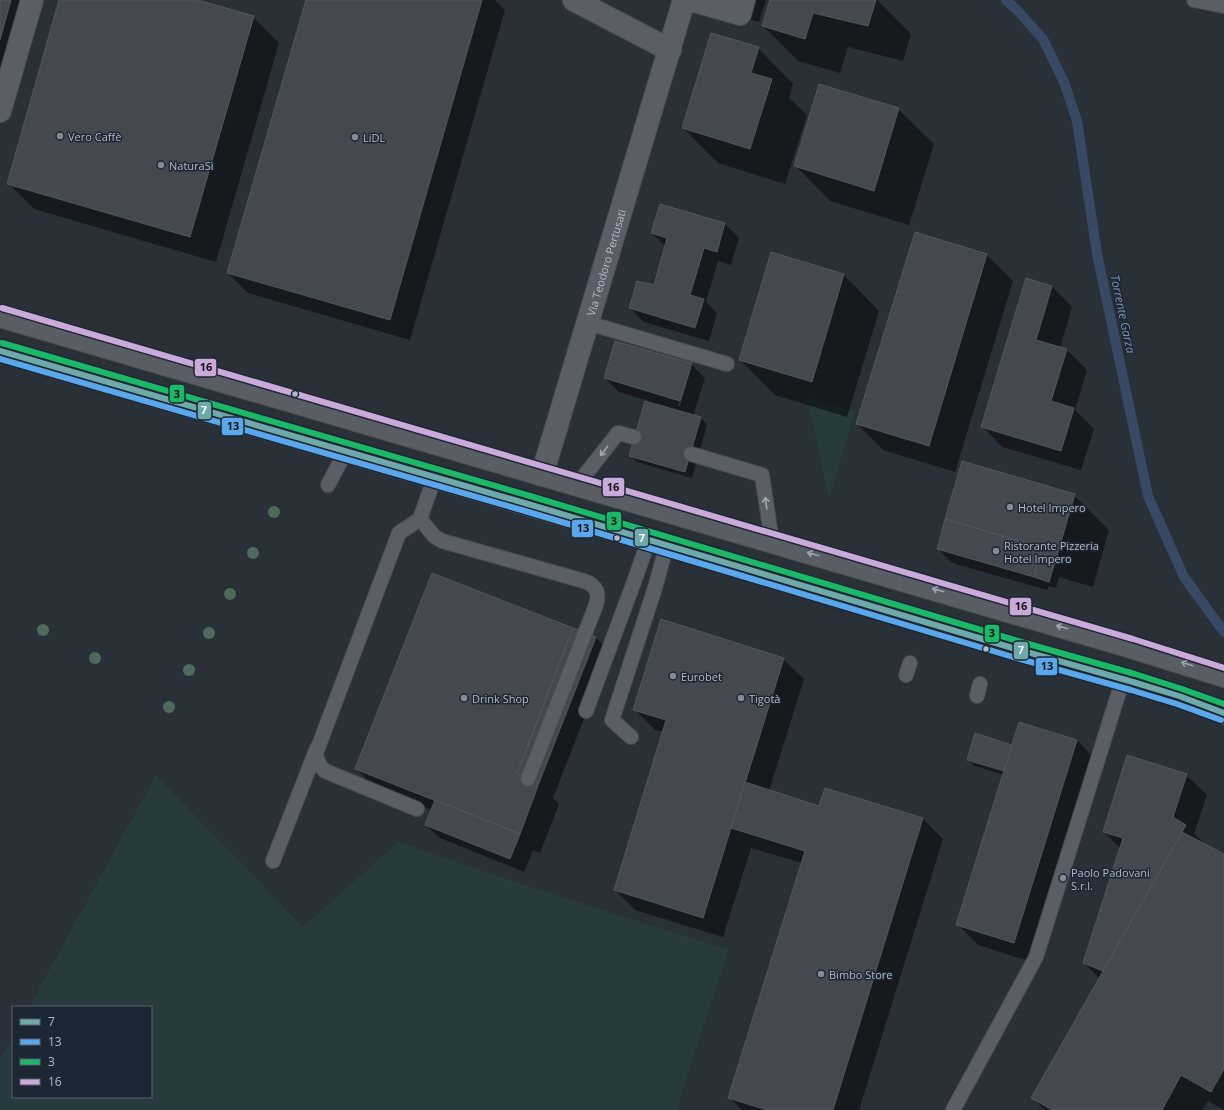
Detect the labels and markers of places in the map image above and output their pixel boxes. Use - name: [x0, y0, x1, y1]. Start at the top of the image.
- place label: Vero Caffè: [68, 129, 121, 144]
- place label: LiDL: [363, 130, 386, 145]
- marker: Vero Caffè: [55, 131, 65, 141]
- marker: LiDL: [350, 132, 360, 142]
- place label: NaturaSì: [169, 158, 214, 173]
- marker: NaturaSì: [156, 160, 166, 170]
- unlabelled marker: [290, 389, 300, 399]
- place label: Hotel Impero: [1018, 500, 1086, 515]
- marker: Hotel Impero: [1005, 502, 1015, 512]
- unlabelled marker: [612, 533, 622, 543]
- place label: Ristorante Pizzeria Hotel Impero: [1004, 538, 1099, 566]
- marker: Ristorante Pizzeria Hotel Impero: [991, 546, 1001, 556]
- unlabelled marker: [981, 644, 991, 654]
- place label: Eurobet: [681, 669, 722, 684]
- marker: Eurobet: [668, 671, 678, 681]
- place label: Drink Shop: [472, 691, 529, 706]
- place label: Tigotà: [749, 691, 780, 706]
- marker: Drink Shop: [459, 693, 469, 703]
- marker: Tigotà: [736, 693, 746, 703]
- place label: Paolo Padovani S.r.l.: [1071, 865, 1150, 893]
- marker: Paolo Padovani S.r.l.: [1058, 873, 1068, 883]
- place label: Bimbo Store: [829, 967, 893, 982]
- marker: Bimbo Store: [816, 969, 826, 979]

